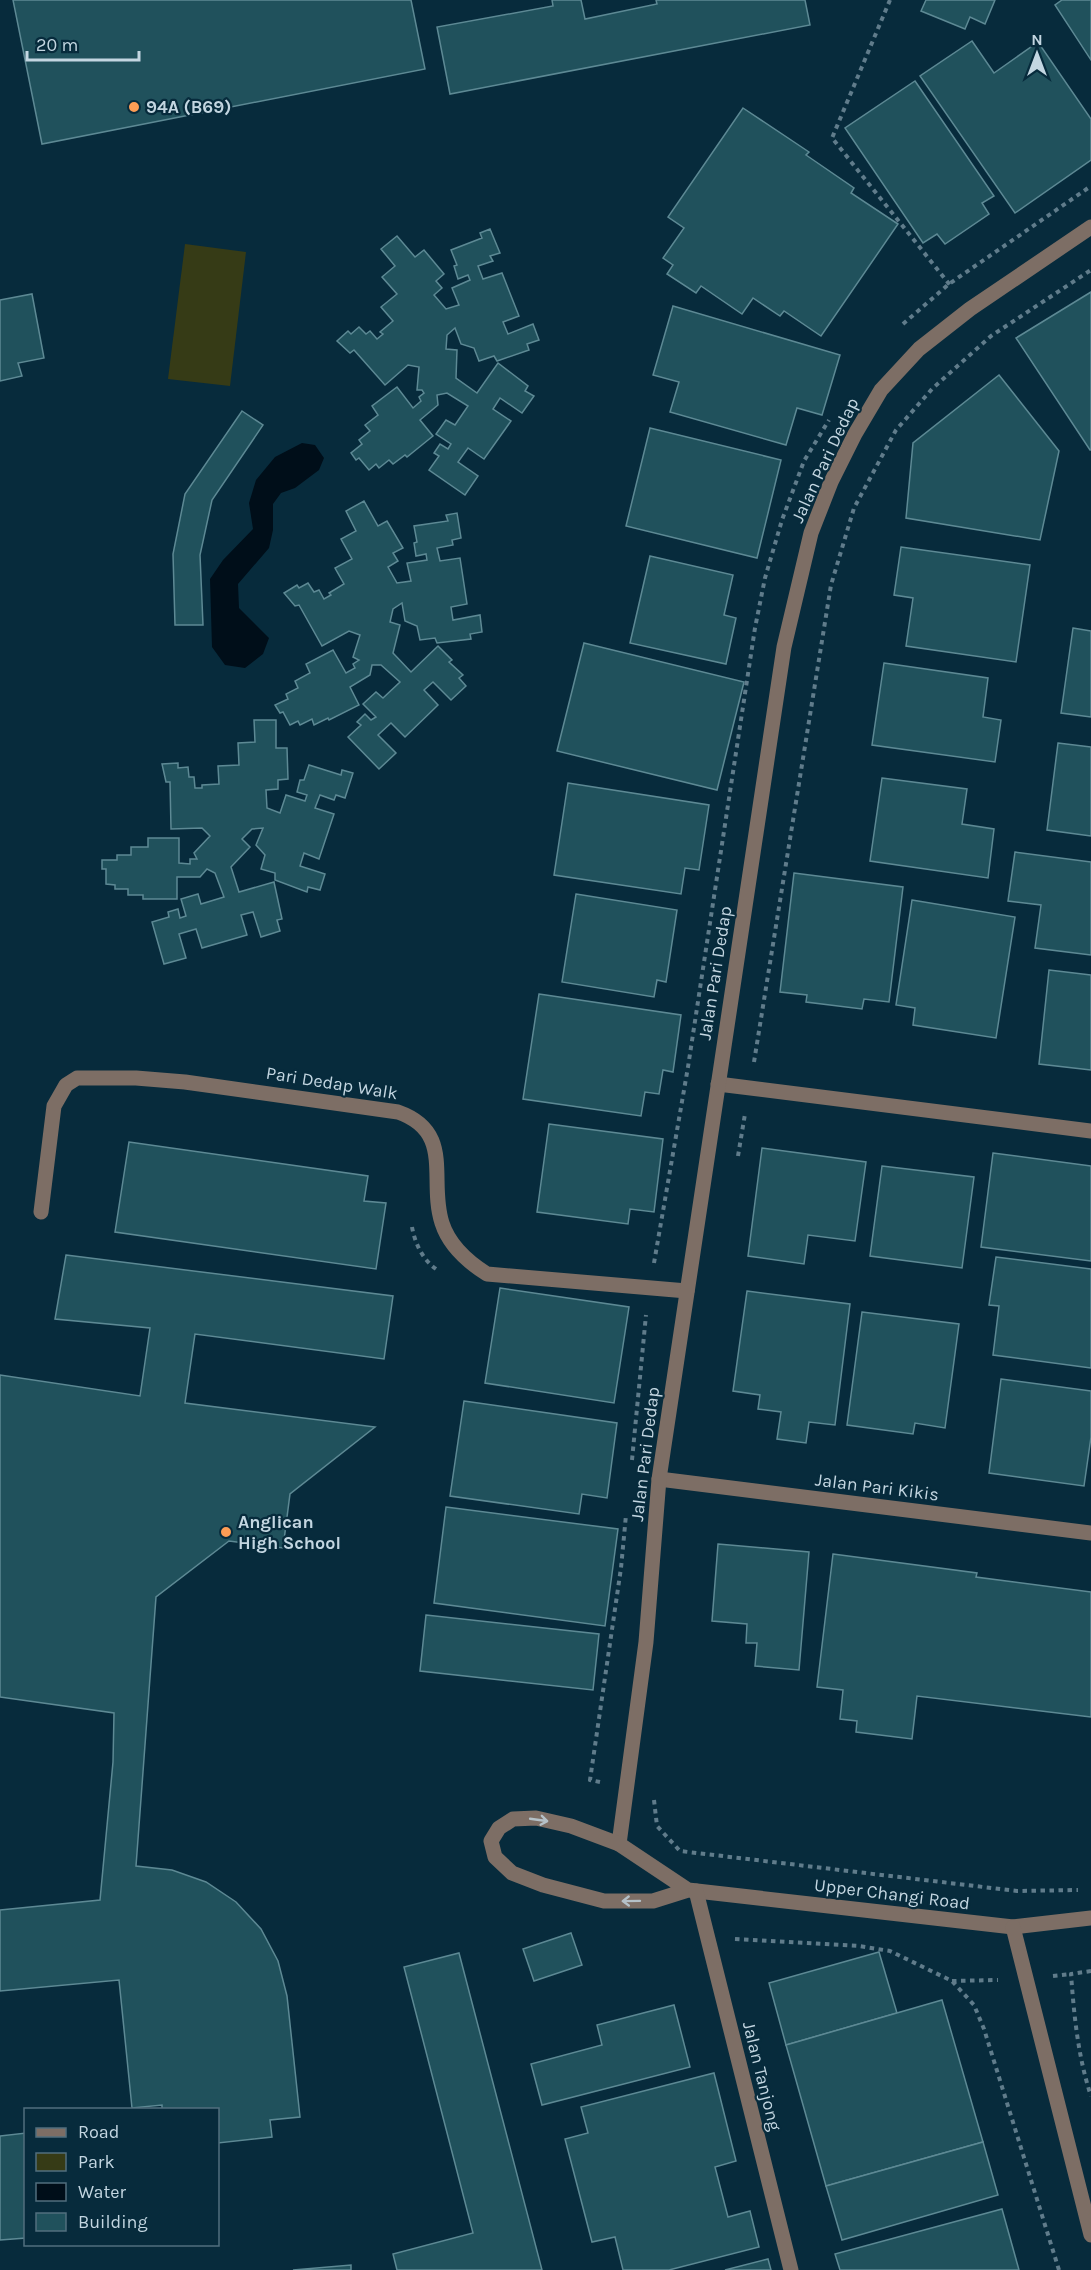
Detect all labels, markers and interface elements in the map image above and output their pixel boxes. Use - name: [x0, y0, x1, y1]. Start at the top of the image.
- scale bar: [27, 24, 140, 62]
- north arrow: [1007, 24, 1067, 84]
- text: N: [1031, 30, 1043, 49]
- text: 20 m: [36, 34, 78, 56]
- place label: 94A (B69): [146, 96, 231, 118]
- marker: 94A (B69): [127, 100, 141, 114]
- street label: Jalan Pari Dedap: [786, 394, 864, 526]
- street label: Jalan Pari Dedap: [694, 904, 736, 1042]
- street label: Pari Dedap Walk: [265, 1062, 399, 1104]
- street label: Jalan Pari Dedap: [626, 1385, 664, 1523]
- street label: Jalan Pari Kikis: [814, 1468, 940, 1506]
- place label: Anglican High School: [238, 1511, 341, 1554]
- marker: Anglican High School: [219, 1525, 233, 1539]
- one-way arrow: [529, 1814, 548, 1825]
- street label: Upper Changi Road: [813, 1874, 971, 1914]
- one-way arrow: [622, 1895, 642, 1907]
- street label: Jalan Tanjong: [738, 2019, 786, 2133]
- legend: [24, 2108, 219, 2246]
- text: Road: [78, 2121, 119, 2143]
- text: Park: [78, 2151, 115, 2173]
- text: Water: [78, 2181, 126, 2203]
- text: Building: [78, 2211, 148, 2233]

